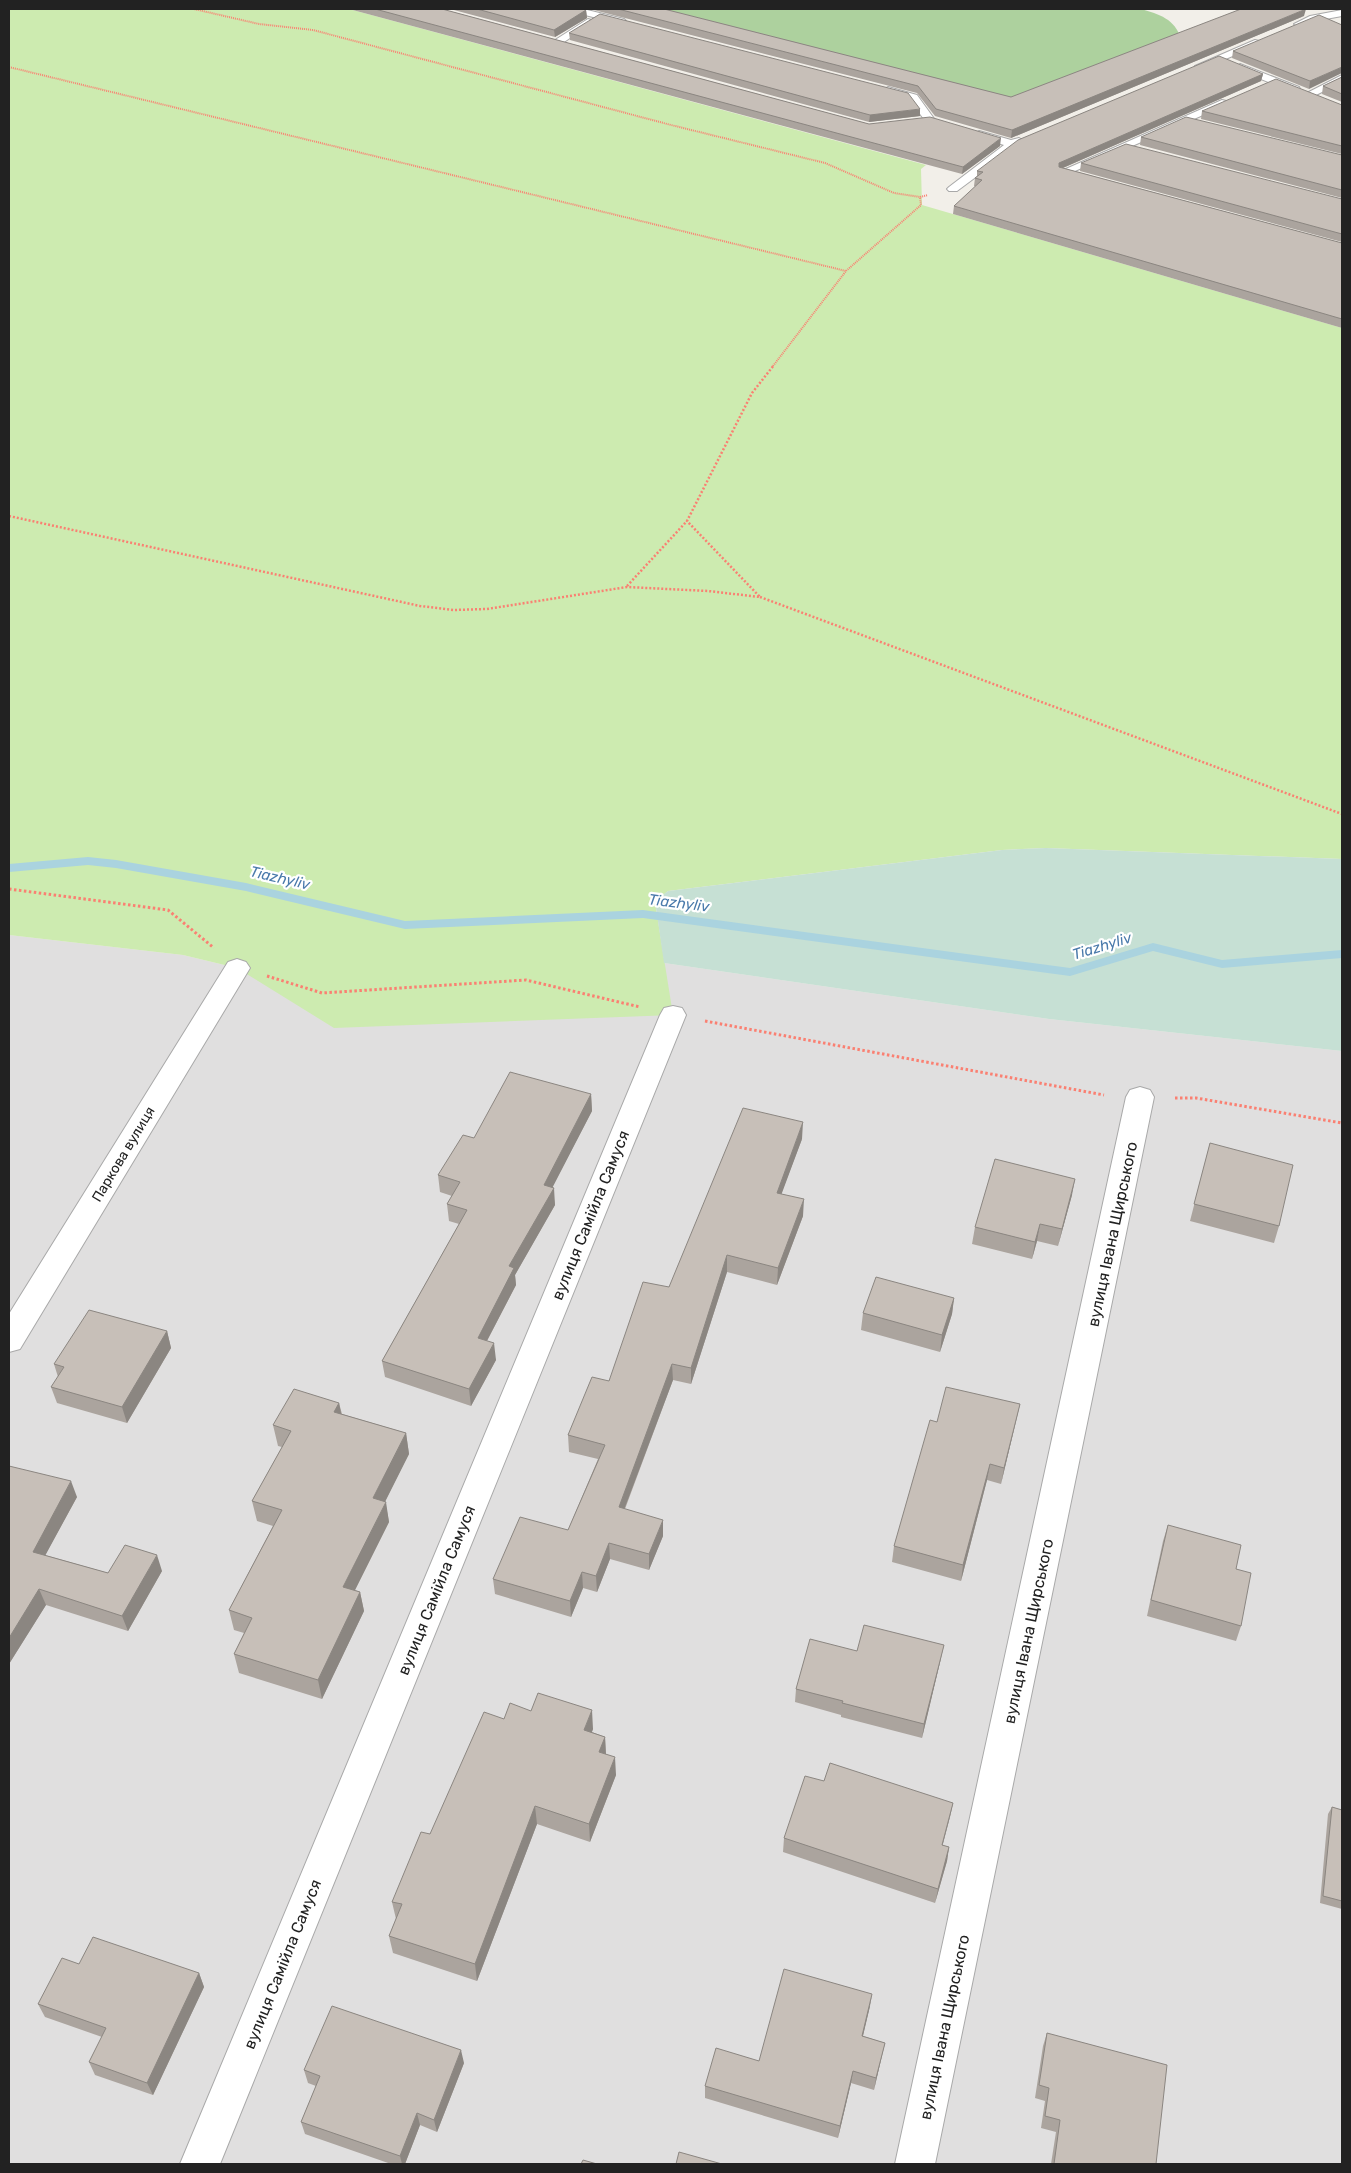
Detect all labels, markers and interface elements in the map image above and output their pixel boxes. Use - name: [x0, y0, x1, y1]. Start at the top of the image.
- water label: Tiazhyliv: [248, 862, 312, 894]
- water label: Tiazhyliv: [648, 890, 711, 916]
- water label: Tiazhyliv: [1070, 928, 1135, 964]
- street label: Паркова вулиця: [88, 1103, 159, 1205]
- street label: вулиця Самійла Самуся: [548, 1128, 633, 1303]
- street label: вулиця Івана Щирського: [1084, 1140, 1141, 1328]
- street label: вулиця Самійла Самуся: [394, 1503, 479, 1678]
- street label: вулиця Івана Щирського: [1000, 1537, 1057, 1725]
- street label: вулиця Самійла Самуся: [240, 1877, 325, 2052]
- street label: вулиця Івана Щирського: [916, 1933, 973, 2121]

